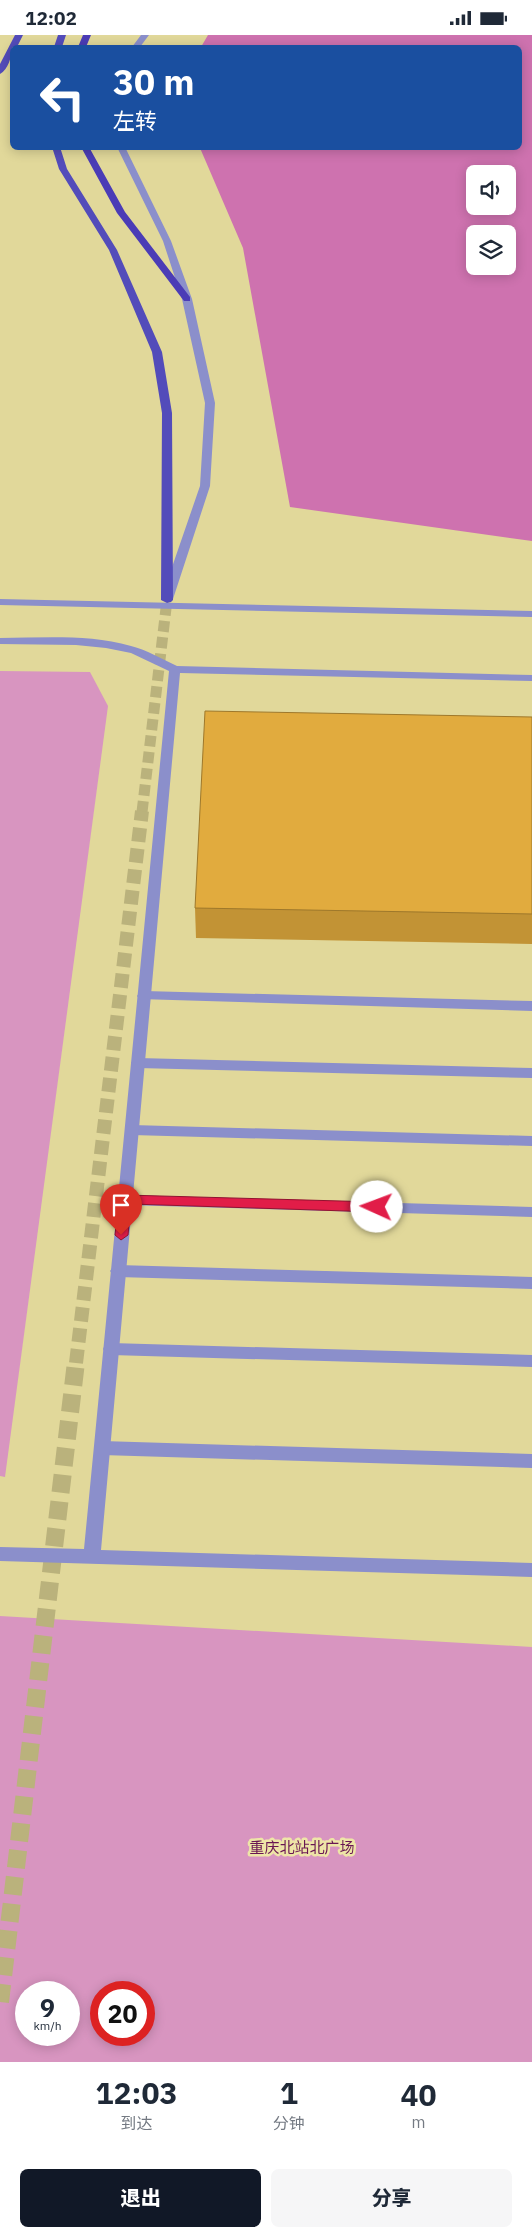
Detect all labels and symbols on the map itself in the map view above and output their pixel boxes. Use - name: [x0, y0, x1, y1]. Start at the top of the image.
- position arrow: [350, 1180, 402, 1232]
- pin: [100, 1184, 142, 1235]
- park label: 重庆北站北广场: [249, 1838, 355, 1857]
- speed limit sign: 20: [90, 1981, 155, 2046]

